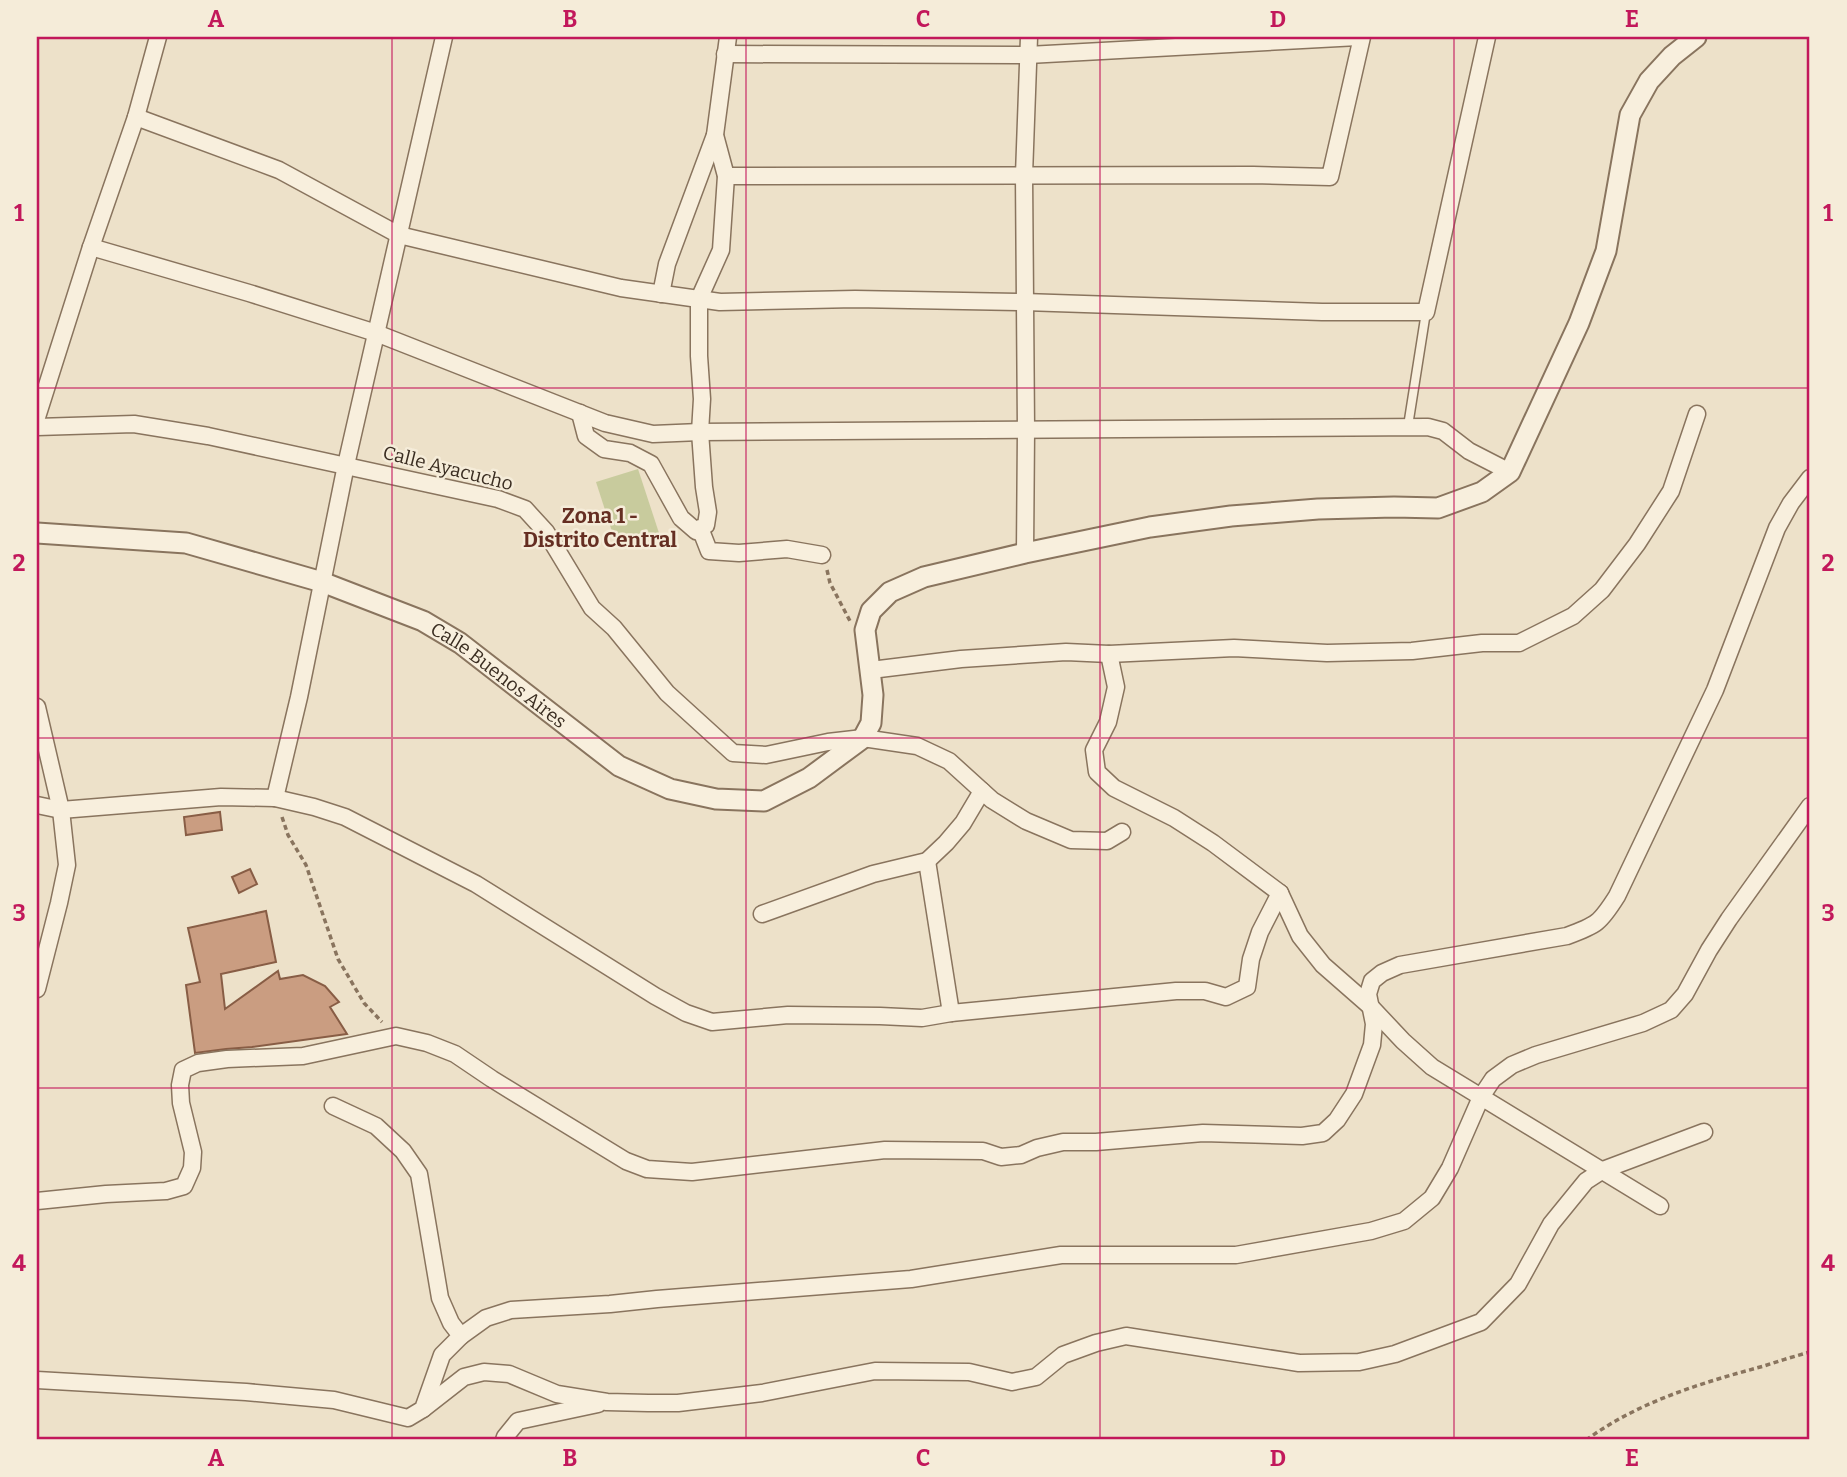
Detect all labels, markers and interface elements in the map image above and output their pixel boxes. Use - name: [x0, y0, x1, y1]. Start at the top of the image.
- text: A: [208, 5, 225, 33]
- text: B: [563, 5, 577, 33]
- text: C: [916, 5, 930, 33]
- text: D: [1270, 5, 1286, 33]
- text: E: [1625, 5, 1639, 33]
- text: 1: [14, 199, 24, 227]
- text: 1: [1823, 199, 1833, 227]
- street label: Calle Ayacucho: [381, 441, 516, 495]
- district label: Zona 1 - Distrito Central: [523, 503, 677, 553]
- text: 2: [13, 549, 26, 577]
- text: 2: [1822, 549, 1835, 577]
- street label: Calle Buenos Aires: [427, 617, 571, 733]
- text: 3: [12, 899, 26, 927]
- text: 3: [1821, 899, 1835, 927]
- text: 4: [12, 1249, 26, 1277]
- text: 4: [1821, 1249, 1835, 1277]
- text: A: [208, 1444, 225, 1472]
- text: B: [563, 1444, 577, 1472]
- text: C: [916, 1444, 930, 1472]
- text: D: [1270, 1444, 1286, 1472]
- text: E: [1625, 1444, 1639, 1472]

